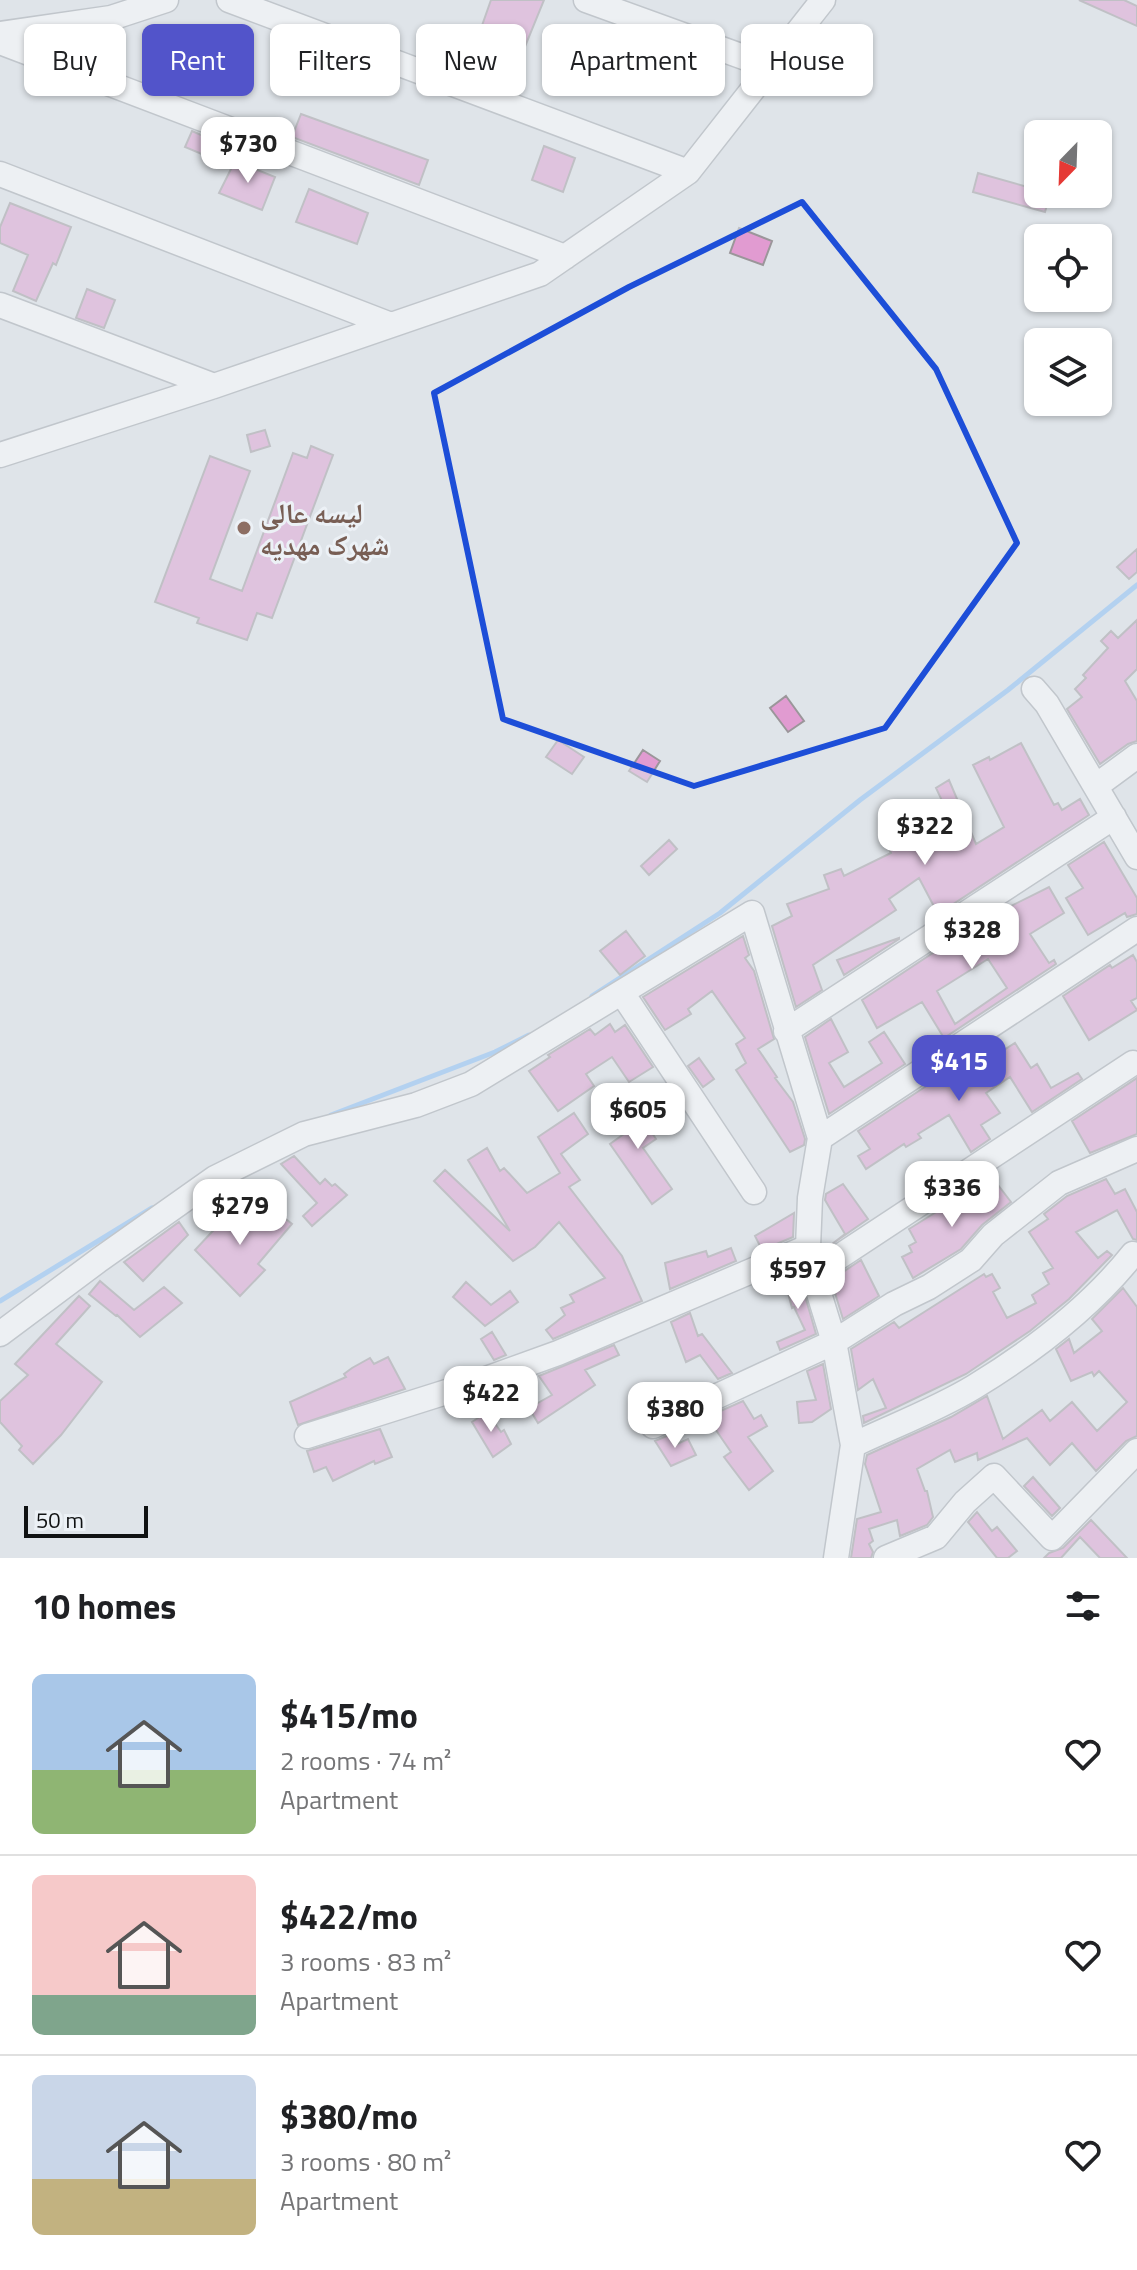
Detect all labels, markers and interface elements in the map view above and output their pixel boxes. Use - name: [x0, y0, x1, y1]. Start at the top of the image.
- chip: Buy: [24, 24, 126, 96]
- chip: Rent: [142, 24, 254, 96]
- chip: Filters: [270, 24, 400, 96]
- chip: New: [416, 24, 526, 96]
- chip: Apartment: [542, 24, 725, 96]
- chip: House: [741, 24, 873, 96]
- pin: $730: [201, 117, 295, 185]
- north arrow: [1024, 120, 1112, 208]
- map controls: [1024, 120, 1112, 416]
- text: $730: [219, 123, 277, 162]
- button: locate: [1024, 224, 1112, 312]
- button: layers: [1024, 328, 1112, 416]
- place label: لیسه عالی شهرک مهدیه: [260, 491, 389, 566]
- marker: لیسه عالی شهرک مهدیه: [235, 519, 253, 537]
- pin: $322: [878, 799, 972, 867]
- text: $322: [896, 805, 954, 844]
- pin: $328: [925, 903, 1019, 971]
- text: $328: [943, 909, 1001, 948]
- pin: $415: [912, 1035, 1006, 1103]
- text: $415: [930, 1041, 988, 1080]
- pin: $605: [591, 1083, 685, 1151]
- text: $605: [609, 1089, 667, 1128]
- pin: $336: [905, 1161, 999, 1229]
- text: $336: [923, 1167, 981, 1206]
- pin: $279: [193, 1179, 287, 1247]
- text: $279: [211, 1185, 269, 1224]
- pin: $597: [751, 1243, 845, 1311]
- text: $597: [769, 1249, 827, 1288]
- pin: $422: [444, 1366, 538, 1434]
- text: $422: [462, 1372, 520, 1411]
- pin: $380: [628, 1382, 722, 1450]
- text: $380: [646, 1388, 704, 1427]
- scale bar: [24, 1502, 148, 1538]
- text: 50 m: [36, 1503, 84, 1537]
- text: 10 homes: [32, 1580, 176, 1632]
- icon: filters: [1061, 1584, 1105, 1628]
- text: $415/mo: [280, 1689, 418, 1741]
- icon: home: [96, 1706, 192, 1802]
- icon: heart: [1061, 1732, 1105, 1776]
- text: 2 rooms · 74 m²: [280, 1741, 451, 1780]
- text: Apartment: [280, 1780, 398, 1819]
- text: $422/mo: [280, 1890, 418, 1942]
- icon: home: [96, 1907, 192, 2003]
- icon: heart: [1061, 1933, 1105, 1977]
- text: 3 rooms · 83 m²: [280, 1942, 451, 1981]
- text: Apartment: [280, 1981, 398, 2020]
- text: $380/mo: [280, 2090, 418, 2142]
- icon: home: [96, 2107, 192, 2203]
- icon: heart: [1061, 2133, 1105, 2177]
- text: 3 rooms · 80 m²: [280, 2142, 451, 2181]
- text: Apartment: [280, 2181, 398, 2220]

